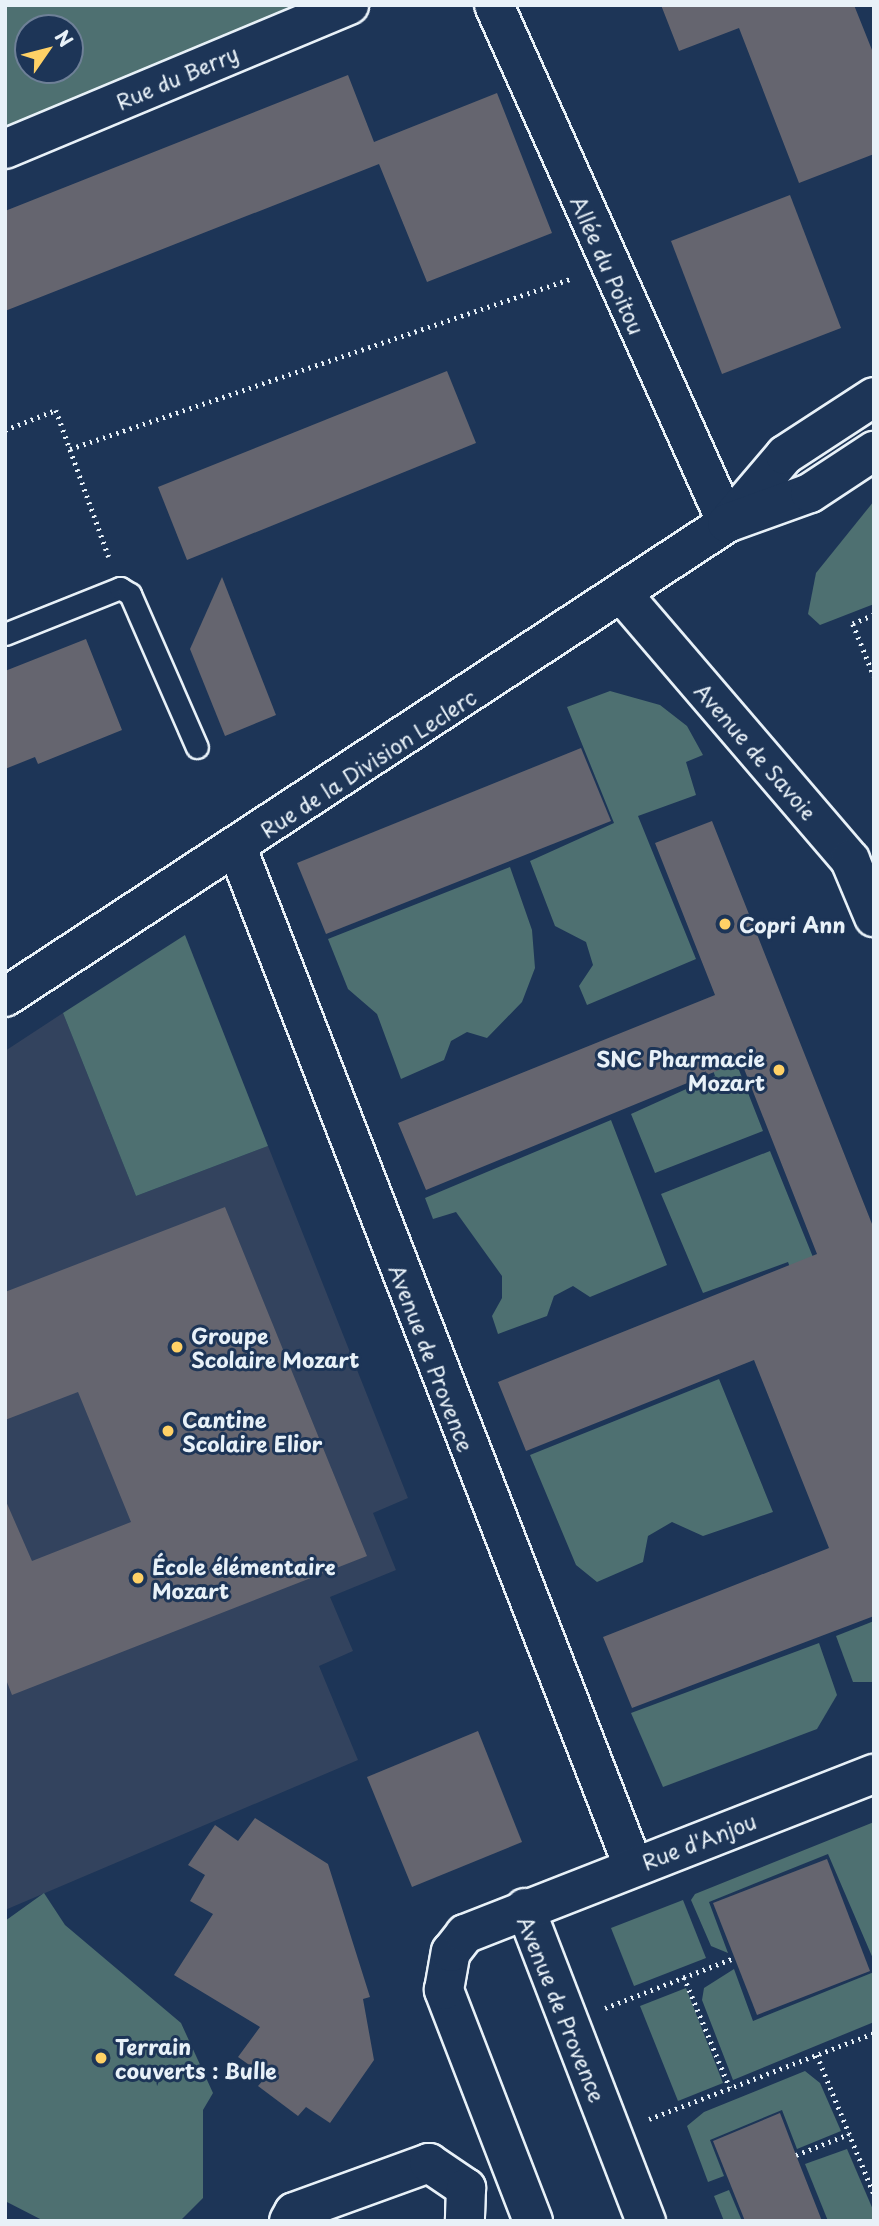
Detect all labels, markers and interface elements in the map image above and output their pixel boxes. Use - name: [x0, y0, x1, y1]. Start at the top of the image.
- north arrow: [14, 14, 84, 84]
- text: N: [49, 24, 80, 52]
- street label: Rue du Berry: [110, 39, 244, 115]
- street label: Allée du Poitou: [566, 191, 650, 339]
- street label: Avenue de Savoie: [689, 677, 823, 825]
- street label: Rue de la Division Leclerc: [253, 682, 483, 844]
- place label: Copri Ann: [739, 911, 846, 937]
- marker: Copri Ann: [717, 916, 733, 932]
- place label: SNC Pharmacie Mozart: [596, 1045, 765, 1095]
- marker: SNC Pharmacie Mozart: [771, 1062, 787, 1078]
- street label: Avenue de Provence: [385, 1261, 479, 1455]
- place label: Groupe Scolaire Mozart: [191, 1322, 361, 1372]
- marker: Groupe Scolaire Mozart: [169, 1339, 185, 1355]
- place label: Cantine Scolaire Elior: [182, 1406, 323, 1456]
- marker: Cantine Scolaire Elior: [160, 1423, 176, 1439]
- place label: École élémentaire Mozart: [152, 1553, 338, 1603]
- marker: École élémentaire Mozart: [130, 1570, 146, 1586]
- street label: Rue d'Anjou: [638, 1807, 760, 1875]
- street label: Avenue de Provence: [513, 1912, 611, 2106]
- place label: Terrain couverts : Bulle: [115, 2033, 278, 2083]
- marker: Terrain couverts : Bulle: [93, 2050, 109, 2066]

